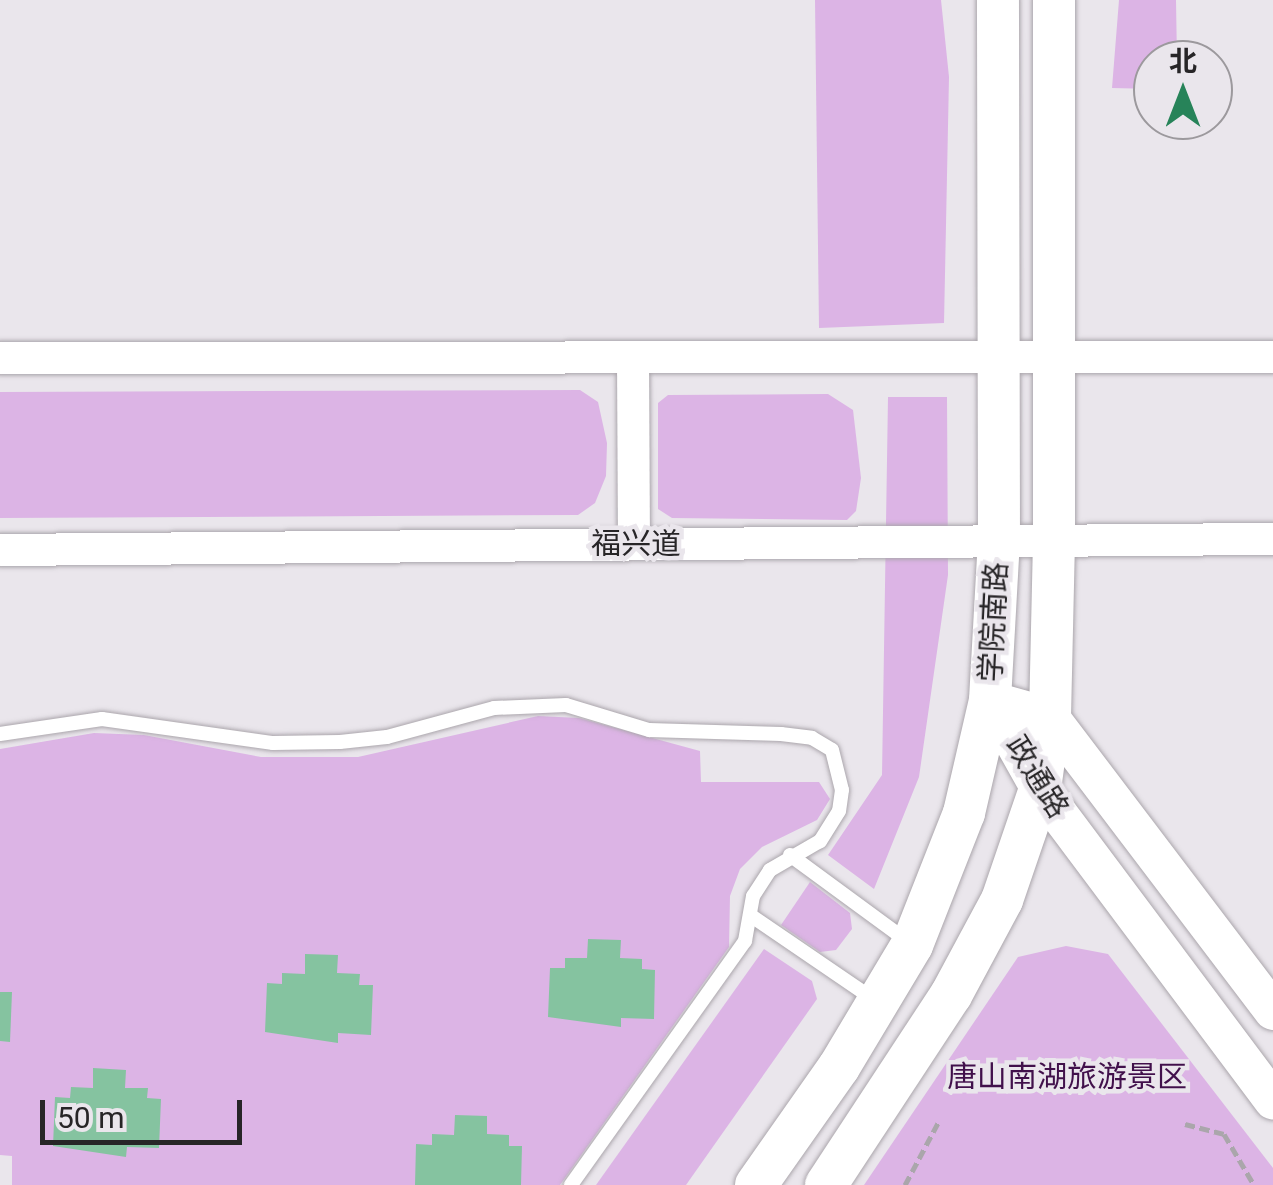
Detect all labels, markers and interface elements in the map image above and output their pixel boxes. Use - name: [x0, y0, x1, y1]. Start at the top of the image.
- north arrow: [1133, 40, 1233, 140]
- text: 北: [1169, 45, 1197, 78]
- street label: 福兴道: [591, 526, 681, 562]
- street label: 学院南路: [973, 561, 1015, 683]
- street label: 政通路: [998, 729, 1076, 825]
- park label: 唐山南湖旅游景区: [947, 1059, 1187, 1095]
- scale bar: [45, 1080, 248, 1142]
- text: 50 m: [57, 1100, 124, 1135]

